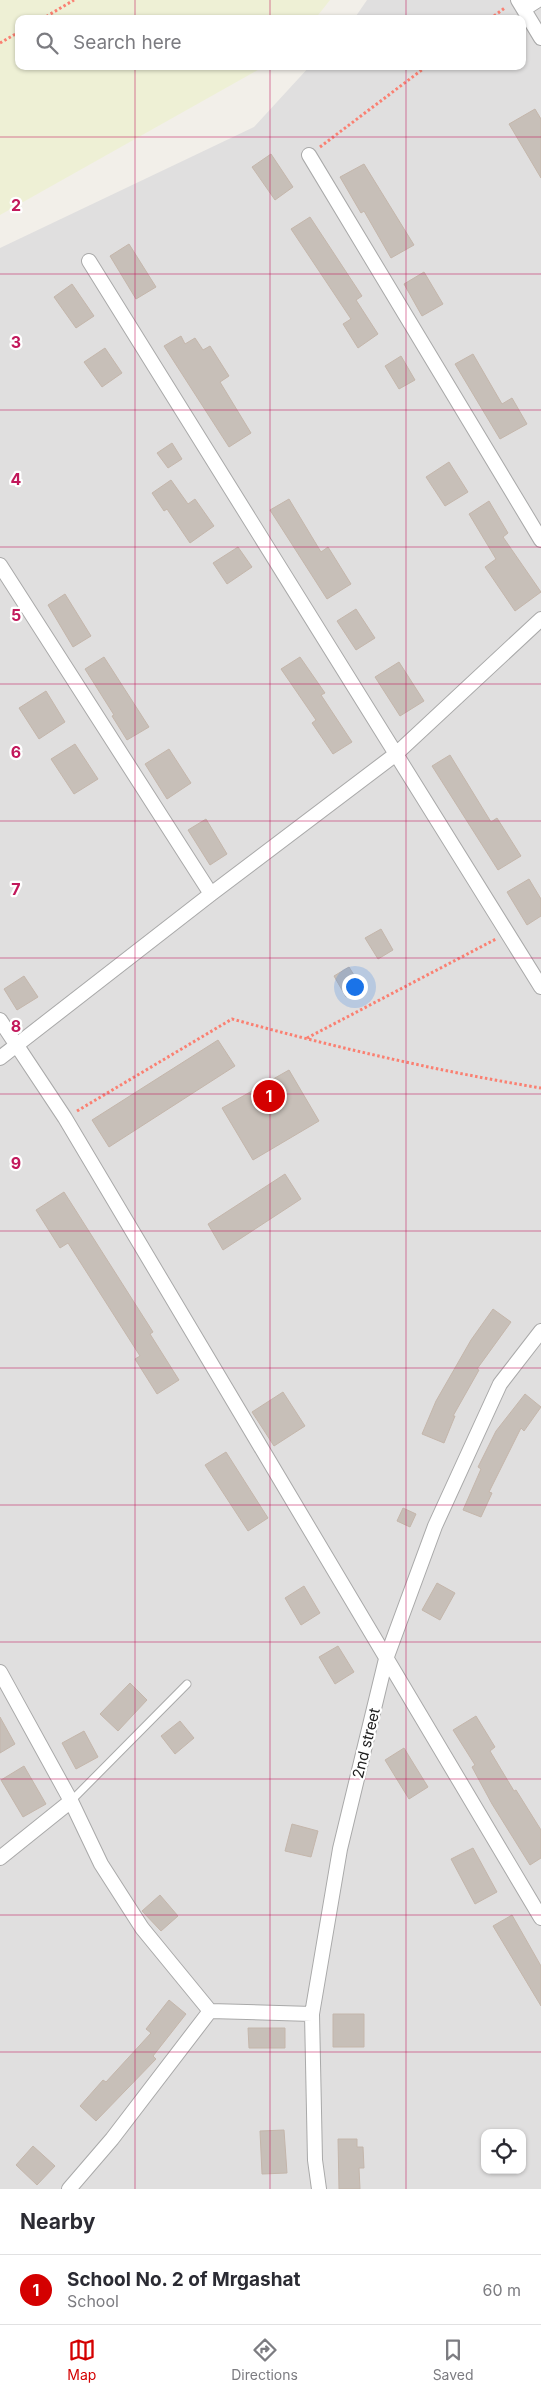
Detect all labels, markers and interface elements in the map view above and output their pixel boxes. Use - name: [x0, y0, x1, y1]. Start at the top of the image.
- search box: [15, 15, 526, 70]
- icon: search: [33, 29, 61, 57]
- text: Search here: [73, 31, 182, 54]
- text: 2: [11, 195, 21, 215]
- text: 3: [11, 332, 21, 352]
- text: 4: [11, 469, 22, 489]
- text: 5: [11, 605, 21, 625]
- text: 6: [11, 742, 21, 762]
- text: 7: [11, 879, 21, 899]
- your location: [342, 974, 368, 1000]
- text: 8: [11, 1016, 21, 1036]
- pin: 1: [253, 1077, 285, 1115]
- text: 9: [11, 1153, 21, 1173]
- street label: 2nd street: [348, 1706, 384, 1780]
- map controls: [481, 2129, 526, 2174]
- button: locate: [481, 2129, 526, 2174]
- text: Nearby: [20, 2209, 95, 2234]
- text: School No. 2 of Mrgashat: [67, 2268, 300, 2291]
- text: 1: [33, 2280, 39, 2300]
- text: 60 m: [482, 2280, 521, 2300]
- text: School: [67, 2291, 119, 2311]
- tab: Map: [67, 2336, 96, 2383]
- tab: Directions: [231, 2336, 298, 2383]
- tab: Saved: [433, 2336, 474, 2383]

